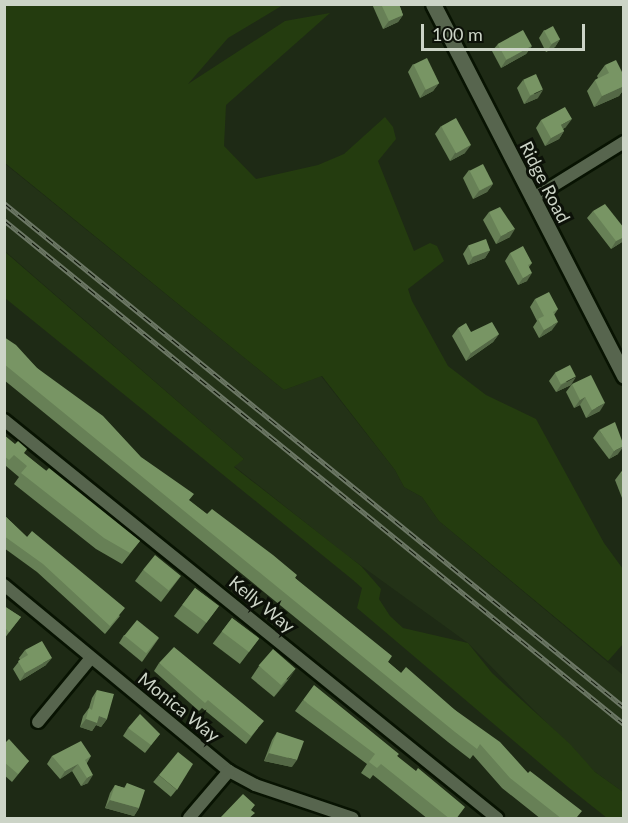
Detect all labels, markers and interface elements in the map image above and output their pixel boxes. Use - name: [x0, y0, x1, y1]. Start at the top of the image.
- scale bar: [424, 12, 588, 50]
- text: 100 m: [432, 23, 483, 45]
- street label: Ridge Road: [515, 138, 575, 226]
- street label: Kelly Way: [225, 571, 299, 637]
- street label: Monica Way: [134, 668, 224, 746]

